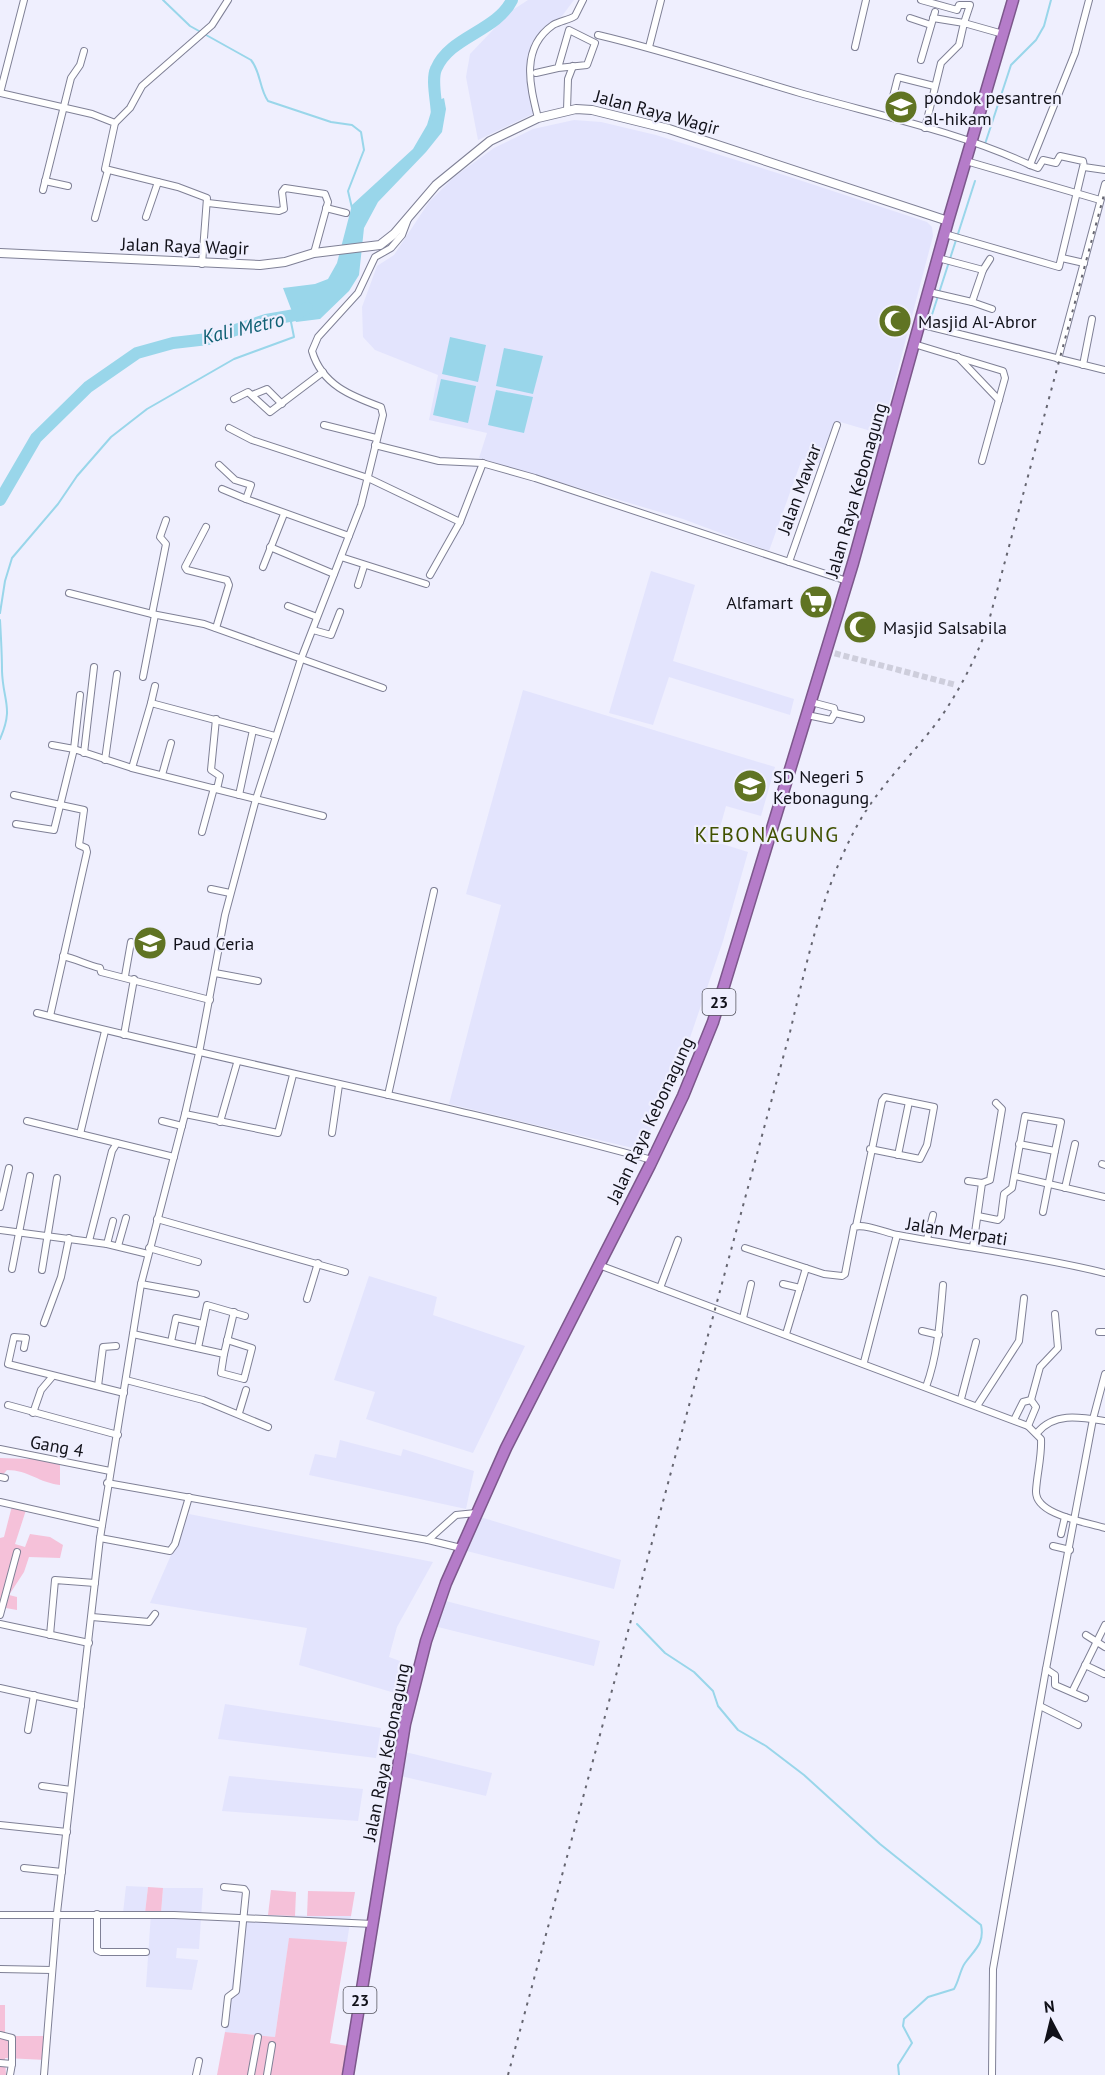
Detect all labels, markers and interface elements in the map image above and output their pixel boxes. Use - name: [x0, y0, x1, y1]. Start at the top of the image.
- street label: Jalan Raya Wagir: [591, 84, 722, 140]
- place label: pondok pesantren al-hikam: [924, 86, 1062, 130]
- school or university icon: pondok pesantren al-hikam: [883, 89, 919, 125]
- street label: Jalan Raya Wagir: [120, 232, 249, 260]
- mosque icon: Masjid Al-Abror: [877, 303, 913, 339]
- water label: Kali Metro: [199, 306, 287, 350]
- place label: Masjid Al-Abror: [918, 310, 1037, 333]
- street label: Jalan Raya Kebonagung: [820, 400, 892, 581]
- street label: Jalan Mawar: [772, 441, 826, 538]
- supermarket icon: Alfamart: [798, 584, 834, 620]
- place label: Alfamart: [726, 591, 793, 614]
- mosque icon: Masjid Salsabila: [842, 609, 878, 645]
- place label: Masjid Salsabila: [883, 616, 1007, 639]
- place label: SD Negeri 5 Kebonagung: [773, 765, 869, 809]
- school or university icon: SD Negeri 5 Kebonagung: [732, 768, 768, 804]
- district label: KEBONAGUNG: [694, 821, 840, 848]
- school or university icon: Paud Ceria: [132, 925, 168, 961]
- place label: Paud Ceria: [173, 932, 254, 955]
- road number: 23: [702, 989, 736, 1015]
- street label: Jalan Raya Kebonagung: [601, 1033, 699, 1208]
- street label: Jalan Merpati: [904, 1211, 1009, 1250]
- street label: Gang 4: [28, 1430, 86, 1462]
- street label: Jalan Raya Kebonagung: [357, 1661, 415, 1844]
- road number: 23: [344, 1987, 376, 2013]
- north arrow: [1021, 1991, 1081, 2051]
- text: N: [1043, 1996, 1056, 2017]

